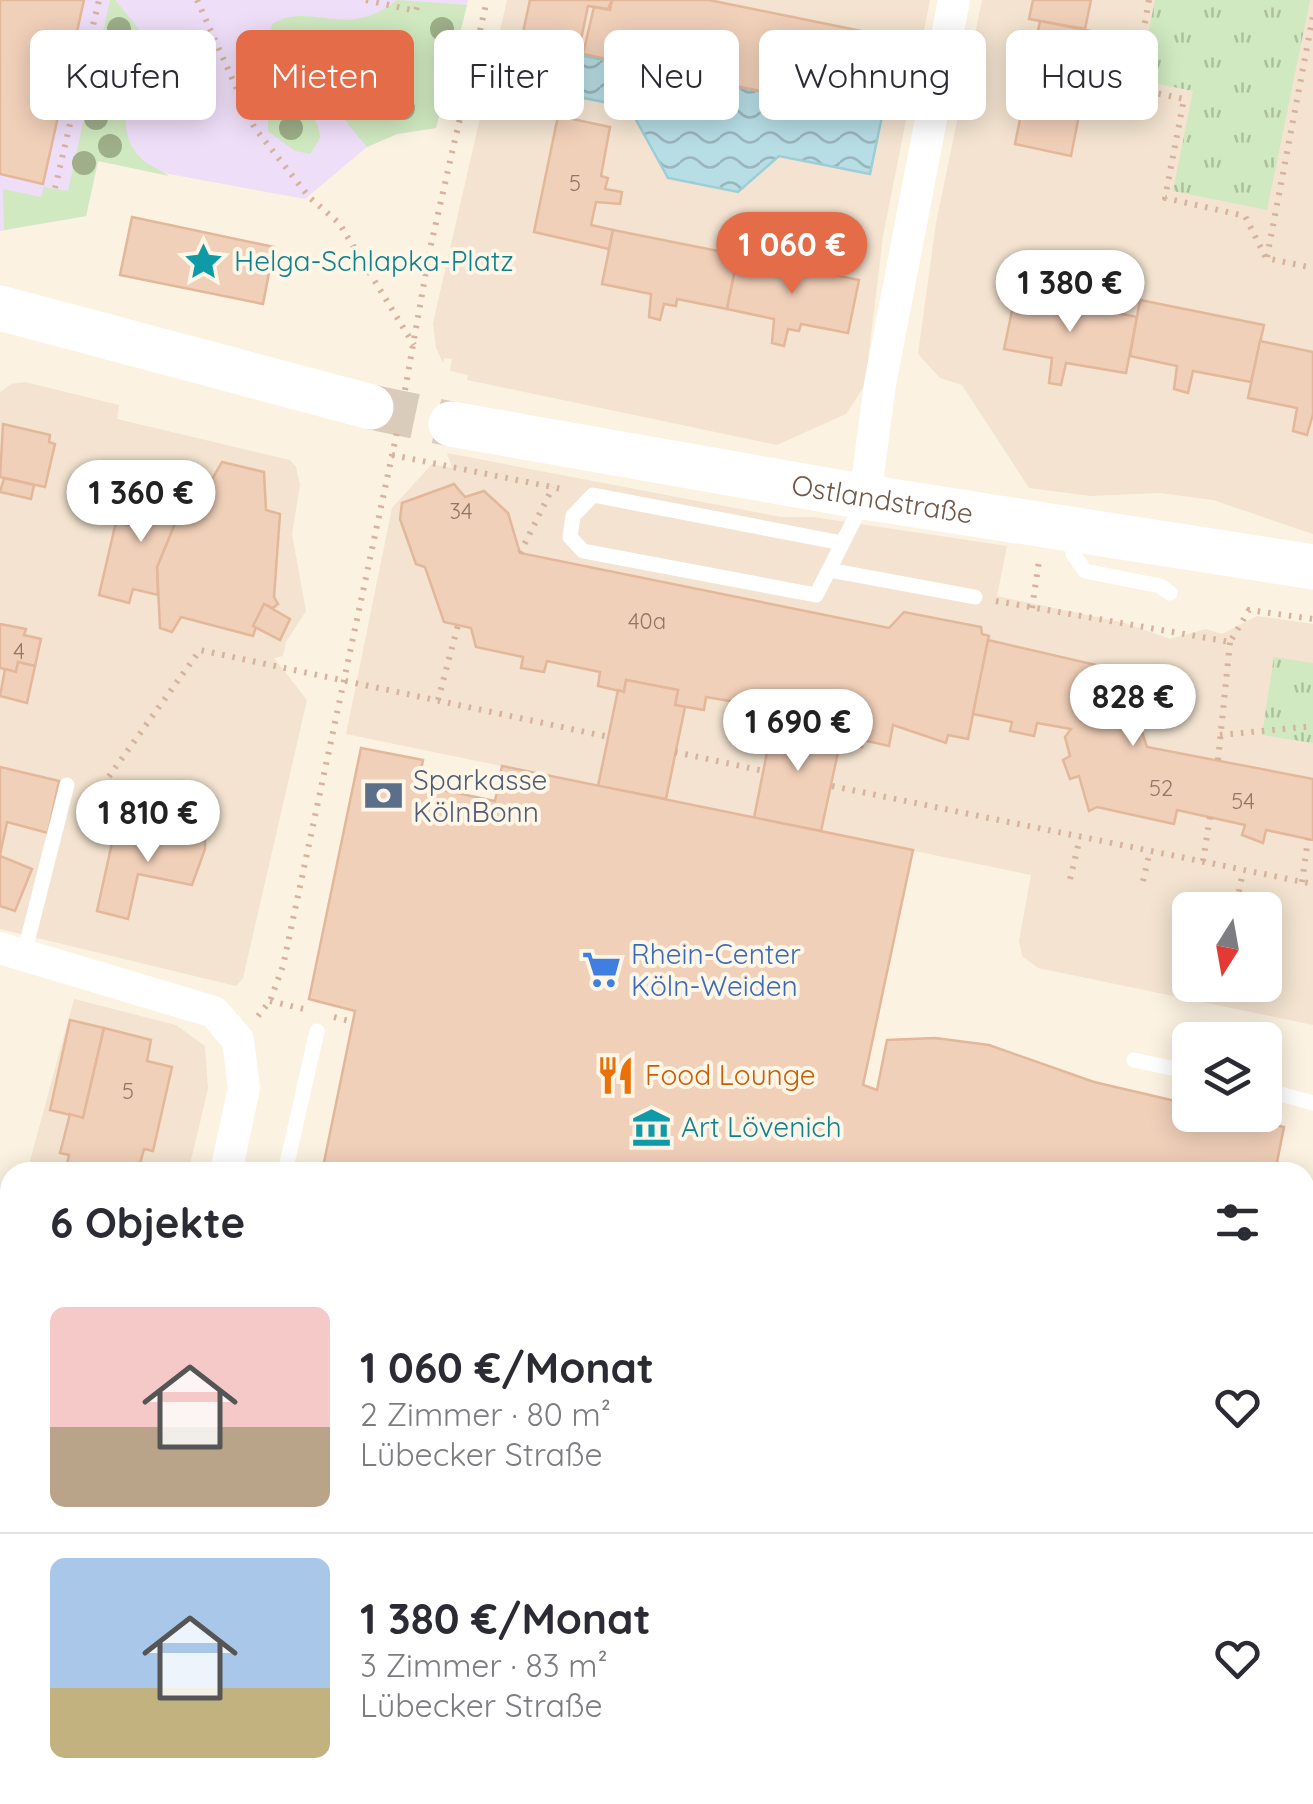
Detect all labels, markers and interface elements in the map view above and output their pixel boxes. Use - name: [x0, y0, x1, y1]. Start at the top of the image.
- chip: Kaufen: [30, 30, 216, 120]
- chip: Mieten: [236, 30, 414, 120]
- chip: Filter: [434, 30, 584, 120]
- chip: Neu: [604, 30, 739, 120]
- chip: Wohnung: [759, 30, 986, 120]
- chip: Haus: [1006, 30, 1158, 120]
- house number: 5: [569, 169, 581, 197]
- pin: 1 060 €: [700, 212, 884, 297]
- text: 1 060 €: [738, 224, 846, 264]
- place icon: Helga-Schlapka-Platz: [183, 240, 225, 282]
- place label: Helga-Schlapka-Platz: [234, 243, 514, 278]
- pin: 1 380 €: [978, 250, 1162, 335]
- text: 1 380 €: [1018, 262, 1122, 302]
- pin: 1 360 €: [49, 460, 233, 545]
- street label: Ostlandstraße: [789, 466, 976, 531]
- text: 1 360 €: [89, 472, 193, 512]
- house number: 34: [449, 497, 473, 525]
- house number: 40a: [628, 607, 666, 635]
- house number: 4: [13, 637, 25, 665]
- pin: 828 €: [1063, 664, 1203, 749]
- text: 828 €: [1092, 676, 1174, 716]
- pin: 1 690 €: [706, 689, 890, 774]
- text: 1 690 €: [745, 701, 851, 741]
- place label: Sparkasse KölnBonn: [413, 762, 547, 829]
- house number: 52: [1149, 774, 1173, 802]
- bank icon: Sparkasse KölnBonn: [362, 775, 404, 817]
- pin: 1 810 €: [56, 780, 240, 865]
- house number: 54: [1231, 787, 1255, 815]
- text: 1 810 €: [98, 792, 198, 832]
- north arrow: [1172, 892, 1282, 1002]
- map controls: [1172, 892, 1282, 1132]
- place label: Rhein-Center Köln-Weiden: [631, 936, 801, 1003]
- supermarket icon: Rhein-Center Köln-Weiden: [580, 949, 622, 991]
- button: layers: [1172, 1022, 1282, 1132]
- restaurant icon: Food Lounge: [594, 1054, 636, 1096]
- place label: Food Lounge: [645, 1057, 816, 1092]
- house number: 5: [122, 1077, 134, 1105]
- museum icon: Art Lövenich: [630, 1106, 672, 1148]
- place label: Art Lövenich: [681, 1109, 842, 1144]
- icon: filters: [1210, 1195, 1265, 1250]
- text: 6 Objekte: [50, 1196, 245, 1249]
- text: 1 060 €/Monat: [360, 1341, 654, 1394]
- icon: home: [130, 1347, 250, 1467]
- icon: heart: [1210, 1380, 1265, 1435]
- text: 2 Zimmer · 80 m²: [360, 1394, 611, 1434]
- text: Lübecker Straße: [360, 1434, 602, 1474]
- text: 1 380 €/Monat: [360, 1592, 651, 1645]
- icon: home: [130, 1598, 250, 1718]
- icon: heart: [1210, 1631, 1265, 1686]
- text: 3 Zimmer · 83 m²: [360, 1645, 608, 1685]
- text: Lübecker Straße: [360, 1685, 602, 1725]

